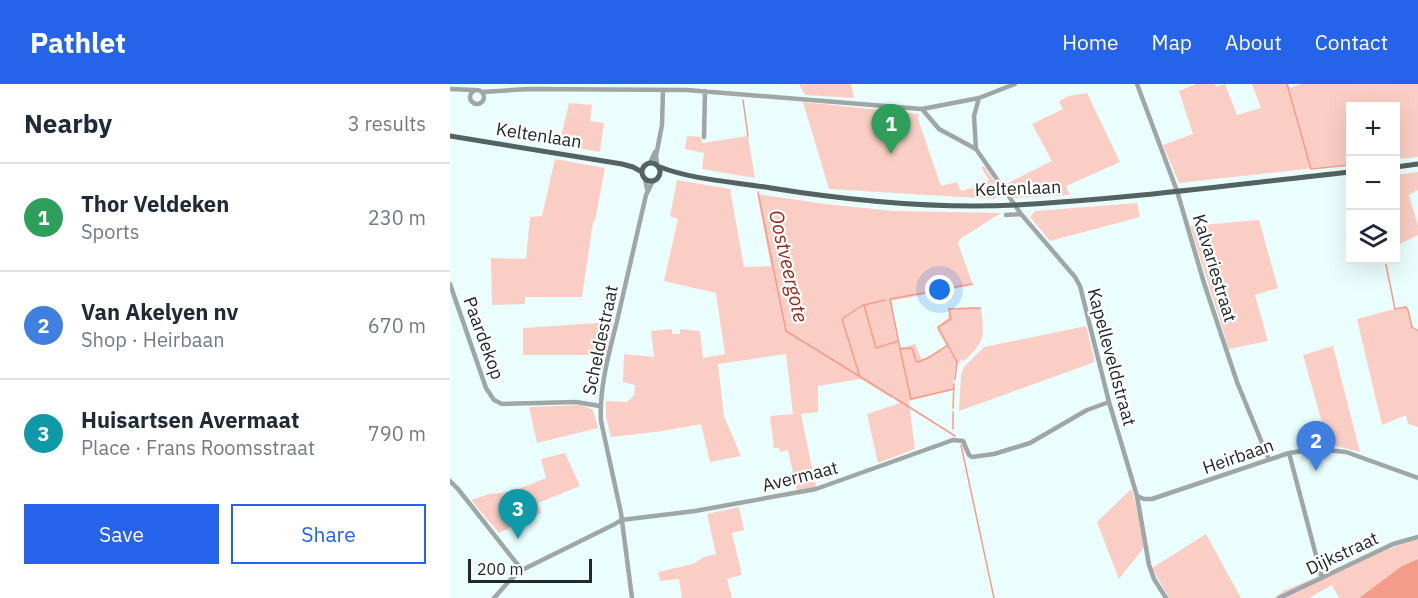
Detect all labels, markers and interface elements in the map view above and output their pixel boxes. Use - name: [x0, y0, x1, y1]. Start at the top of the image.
- text: Pathlet: [30, 24, 126, 61]
- text: Home: [1062, 28, 1119, 56]
- text: Map: [1152, 28, 1192, 56]
- text: About: [1225, 28, 1282, 56]
- text: Contact: [1315, 28, 1388, 56]
- map controls: [1346, 102, 1400, 264]
- button: +: [1346, 102, 1400, 156]
- pin: 1: [872, 104, 910, 154]
- text: Nearby: [24, 106, 112, 140]
- text: 3 results: [348, 110, 426, 137]
- street label: Keltenlaan: [495, 117, 583, 153]
- button: −: [1346, 156, 1400, 210]
- street label: Keltenlaan: [974, 175, 1062, 201]
- text: Thor Veldeken: [81, 189, 229, 218]
- text: 1: [38, 204, 50, 231]
- text: 230 m: [368, 204, 426, 231]
- water label: Oostveergote: [763, 207, 815, 325]
- button: layers: [1346, 210, 1400, 264]
- street label: Kalvariestraat: [1188, 211, 1242, 325]
- text: Sports: [81, 218, 140, 245]
- your location: [925, 275, 954, 304]
- street label: Scheldestraat: [577, 283, 623, 397]
- street label: Kapelleveldstraat: [1083, 286, 1141, 428]
- street label: Paardekop: [458, 293, 510, 383]
- text: Van Akelyen nv: [81, 297, 238, 326]
- text: 2: [38, 312, 50, 339]
- text: 670 m: [368, 312, 426, 339]
- text: Shop · Heirbaan: [81, 326, 225, 353]
- text: Huisartsen Avermaat: [81, 405, 299, 434]
- text: 3: [38, 420, 50, 447]
- text: 790 m: [368, 420, 426, 447]
- pin: 2: [1296, 422, 1336, 471]
- street label: Heirbaan: [1199, 433, 1277, 479]
- text: Place · Frans Roomsstraat: [81, 434, 315, 461]
- street label: Avermaat: [760, 455, 840, 497]
- pin: 3: [498, 490, 538, 539]
- button: Save: [24, 504, 219, 564]
- button: Share: [231, 504, 426, 564]
- street label: Dijkstraat: [1302, 526, 1382, 580]
- scale bar: [468, 556, 592, 584]
- text: 200 m: [477, 559, 524, 579]

